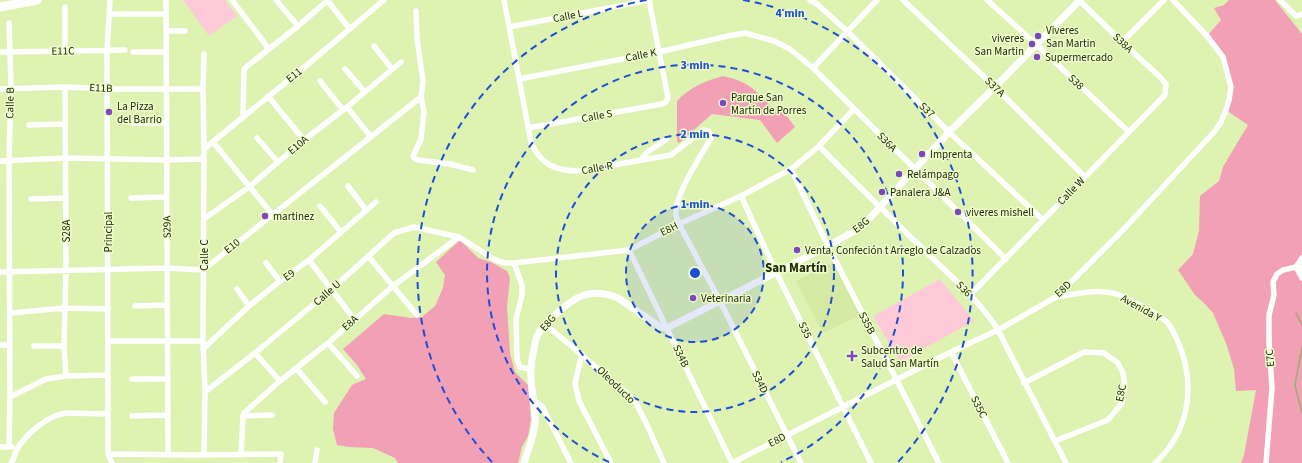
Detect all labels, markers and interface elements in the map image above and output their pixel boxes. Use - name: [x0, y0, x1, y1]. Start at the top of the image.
- text: 4 min: [775, 5, 805, 22]
- street label: Calle L: [552, 6, 585, 26]
- place label: Viveres San Martin: [1046, 23, 1095, 51]
- street label: S38A: [1110, 30, 1136, 56]
- place label: viveres San Martin: [975, 31, 1024, 59]
- marker: Viveres San Martin: [1033, 31, 1043, 41]
- marker: viveres San Martin: [1027, 39, 1037, 49]
- street label: E11C: [51, 43, 75, 59]
- street label: Calle K: [624, 45, 658, 65]
- place label: Supermercado: [1045, 50, 1113, 65]
- marker: Supermercado: [1032, 52, 1042, 62]
- text: 3 min: [680, 57, 710, 74]
- street label: E11: [283, 64, 305, 86]
- street label: S38: [1065, 71, 1088, 94]
- street label: S37A: [982, 74, 1008, 100]
- street label: E11B: [89, 80, 113, 96]
- street label: Calle B: [2, 87, 18, 119]
- place label: Parque San Martín de Porres: [731, 90, 807, 118]
- marker: Parque San Martín de Porres: [718, 98, 728, 108]
- place label: La Pizza del Barrio: [117, 99, 162, 127]
- street label: S37: [916, 99, 938, 121]
- street label: Calle S: [580, 106, 614, 126]
- marker: La Pizza del Barrio: [104, 107, 114, 117]
- text: 2 min: [680, 126, 710, 143]
- street label: S36A: [874, 129, 900, 155]
- street label: E10A: [284, 132, 312, 158]
- place label: Imprenta: [930, 147, 972, 162]
- marker: Imprenta: [917, 149, 927, 159]
- street label: Calle R: [580, 158, 614, 178]
- place label: Relámpago: [907, 167, 959, 182]
- marker: Relámpago: [894, 169, 904, 179]
- street label: Calle W: [1054, 173, 1088, 208]
- place label: Panalera J&A: [890, 185, 950, 200]
- marker: Panalera J&A: [877, 187, 887, 197]
- text: 1 min: [680, 196, 710, 213]
- place label: viveres mishell: [966, 205, 1034, 220]
- marker: viveres mishell: [953, 207, 963, 217]
- place label: martinez: [273, 209, 314, 224]
- street label: Principal: [101, 211, 116, 252]
- marker: martinez: [260, 211, 270, 221]
- street label: E8G: [849, 213, 873, 237]
- street label: S29A: [159, 215, 175, 239]
- street label: E8H: [657, 218, 681, 240]
- street label: S28A: [59, 220, 74, 242]
- street label: E10: [221, 235, 243, 257]
- street label: Calle C: [197, 239, 212, 271]
- place label: Venta, Confeción t Arreglo de Calzados: [805, 243, 981, 258]
- marker: Venta, Confeción t Arreglo de Calzados: [792, 245, 802, 255]
- district label: San Martín: [765, 259, 827, 277]
- street label: E9: [280, 266, 298, 284]
- centre of rings: [688, 266, 702, 280]
- street label: Calle U: [310, 277, 344, 309]
- street label: E8D: [1051, 277, 1075, 301]
- street label: S36: [953, 278, 976, 301]
- place label: Veterinaria: [701, 291, 751, 306]
- street label: Avenida Y: [1118, 291, 1165, 326]
- marker: Veterinaria: [688, 293, 698, 303]
- street label: S35B: [855, 309, 879, 337]
- street label: E8G: [536, 311, 560, 335]
- street label: E8A: [339, 312, 361, 334]
- street label: S35: [795, 319, 815, 341]
- street label: S34B: [669, 342, 693, 370]
- place label: Subcentro de Salud San Martín: [861, 343, 939, 371]
- street label: E7C: [1262, 349, 1278, 367]
- marker: Subcentro de Salud San Martín: [846, 350, 858, 362]
- street label: Oleoducto: [594, 363, 639, 407]
- street label: S34D: [748, 368, 772, 396]
- street label: E8C: [1112, 383, 1130, 403]
- street label: S35C: [967, 393, 991, 421]
- street label: E8D: [766, 429, 789, 451]

